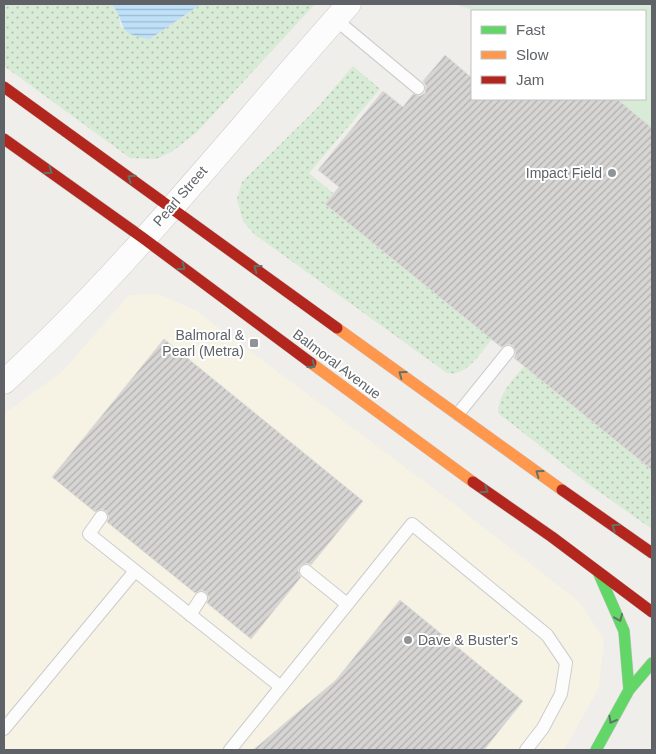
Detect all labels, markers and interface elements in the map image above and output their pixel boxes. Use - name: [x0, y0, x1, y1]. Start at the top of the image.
- legend: [471, 10, 646, 100]
- text: Fast: [516, 21, 546, 38]
- text: Slow: [516, 46, 549, 63]
- text: Jam: [516, 71, 544, 88]
- street label: Pearl Street: [150, 163, 210, 229]
- one-way arrow: [43, 165, 52, 174]
- place label: Impact Field: [526, 165, 602, 181]
- marker: Impact Field: [606, 167, 618, 179]
- one-way arrow: [128, 175, 137, 184]
- one-way arrow: [176, 262, 185, 270]
- one-way arrow: [253, 265, 263, 274]
- street label: Balmoral Avenue: [290, 326, 384, 402]
- place label: Balmoral & Pearl (Metra): [162, 327, 245, 359]
- marker: Balmoral & Pearl (Metra): [248, 337, 260, 349]
- one-way arrow: [306, 359, 315, 367]
- one-way arrow: [398, 371, 408, 380]
- one-way arrow: [536, 471, 545, 479]
- one-way arrow: [479, 484, 489, 493]
- one-way arrow: [612, 524, 621, 533]
- one-way arrow: [612, 613, 623, 622]
- place label: Dave & Buster's: [418, 632, 518, 648]
- marker: Dave & Buster's: [402, 634, 414, 646]
- one-way arrow: [609, 715, 619, 724]

